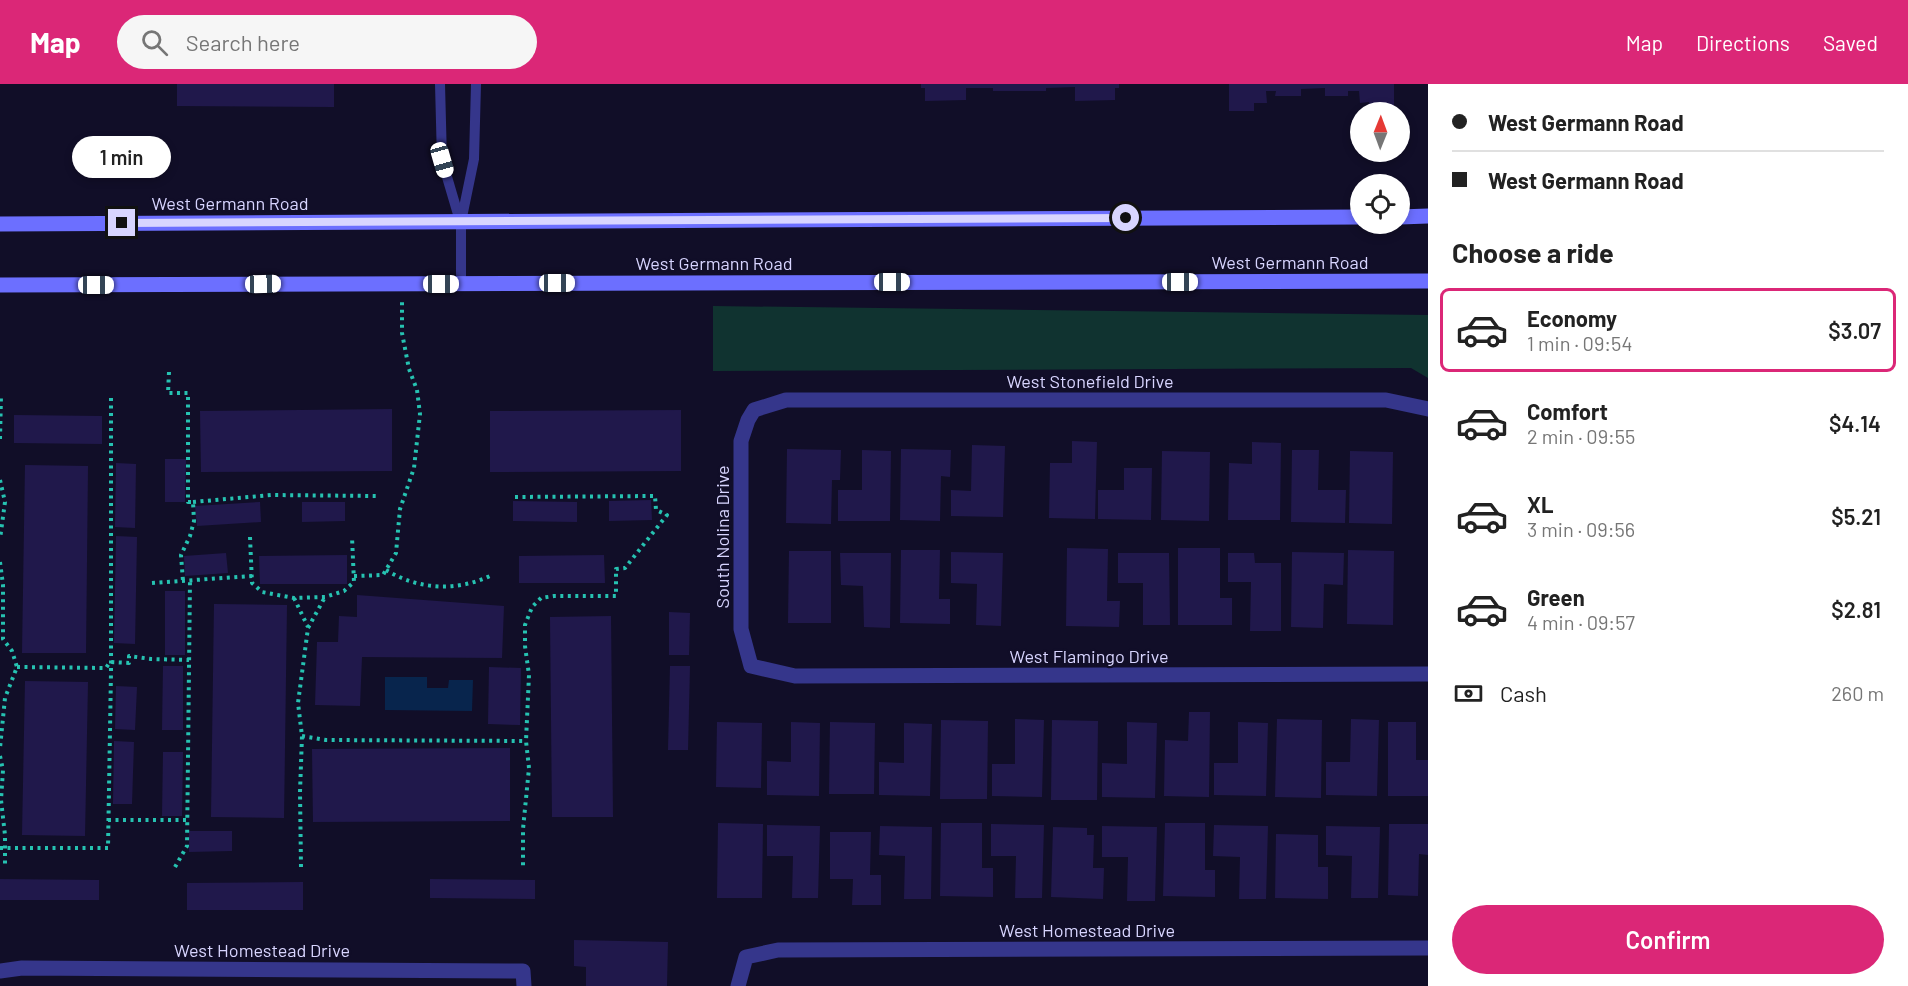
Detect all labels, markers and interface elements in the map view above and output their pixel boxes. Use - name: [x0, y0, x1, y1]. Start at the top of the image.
- search box: [117, 15, 537, 69]
- text: Map: [30, 25, 81, 59]
- icon: search: [138, 26, 171, 59]
- text: Search here: [186, 29, 300, 55]
- text: Map: [1626, 30, 1663, 55]
- text: Directions: [1696, 30, 1790, 55]
- text: Saved: [1823, 30, 1878, 55]
- north arrow: [1350, 102, 1410, 162]
- map controls: [1350, 102, 1410, 234]
- text: West Germann Road: [1488, 109, 1684, 135]
- callout: 1 min: [72, 136, 172, 178]
- car: [428, 140, 456, 180]
- text: 1 min: [100, 145, 143, 169]
- text: West Germann Road: [1488, 167, 1684, 193]
- button: locate: [1350, 174, 1410, 234]
- street label: West Germann Road: [151, 192, 309, 214]
- route start: [1112, 204, 1139, 231]
- route end: [108, 209, 135, 236]
- text: Choose a ride: [1452, 236, 1614, 268]
- street label: West Germann Road: [1211, 251, 1369, 273]
- street label: West Germann Road: [635, 252, 793, 274]
- car: [874, 273, 910, 291]
- car: [1162, 273, 1198, 291]
- car: [539, 274, 575, 292]
- car: [245, 275, 281, 293]
- car: [423, 275, 459, 293]
- car: [78, 276, 114, 294]
- icon: car: [1455, 303, 1509, 357]
- text: Economy: [1527, 305, 1617, 331]
- text: $3.07: [1828, 317, 1881, 343]
- text: 1 min · 09:54: [1527, 331, 1632, 355]
- street label: West Stonefield Drive: [1006, 370, 1174, 392]
- icon: car: [1455, 396, 1509, 450]
- text: Comfort: [1527, 398, 1608, 424]
- text: $4.14: [1829, 410, 1881, 436]
- text: 2 min · 09:55: [1527, 424, 1635, 448]
- street label: South Nolina Drive: [711, 465, 733, 609]
- icon: car: [1455, 489, 1509, 543]
- text: XL: [1527, 491, 1553, 517]
- text: $5.21: [1831, 503, 1881, 529]
- text: 3 min · 09:56: [1527, 517, 1635, 541]
- icon: car: [1455, 582, 1509, 636]
- text: Green: [1527, 584, 1585, 610]
- text: $2.81: [1831, 596, 1881, 622]
- text: 4 min · 09:57: [1527, 610, 1635, 634]
- street label: West Flamingo Drive: [1009, 645, 1169, 667]
- icon: cash: [1452, 677, 1485, 710]
- text: Cash: [1500, 680, 1547, 706]
- text: 260 m: [1831, 681, 1884, 705]
- button: Confirm: [1452, 905, 1884, 974]
- street label: West Homestead Drive: [999, 919, 1175, 941]
- street label: West Homestead Drive: [174, 939, 350, 961]

